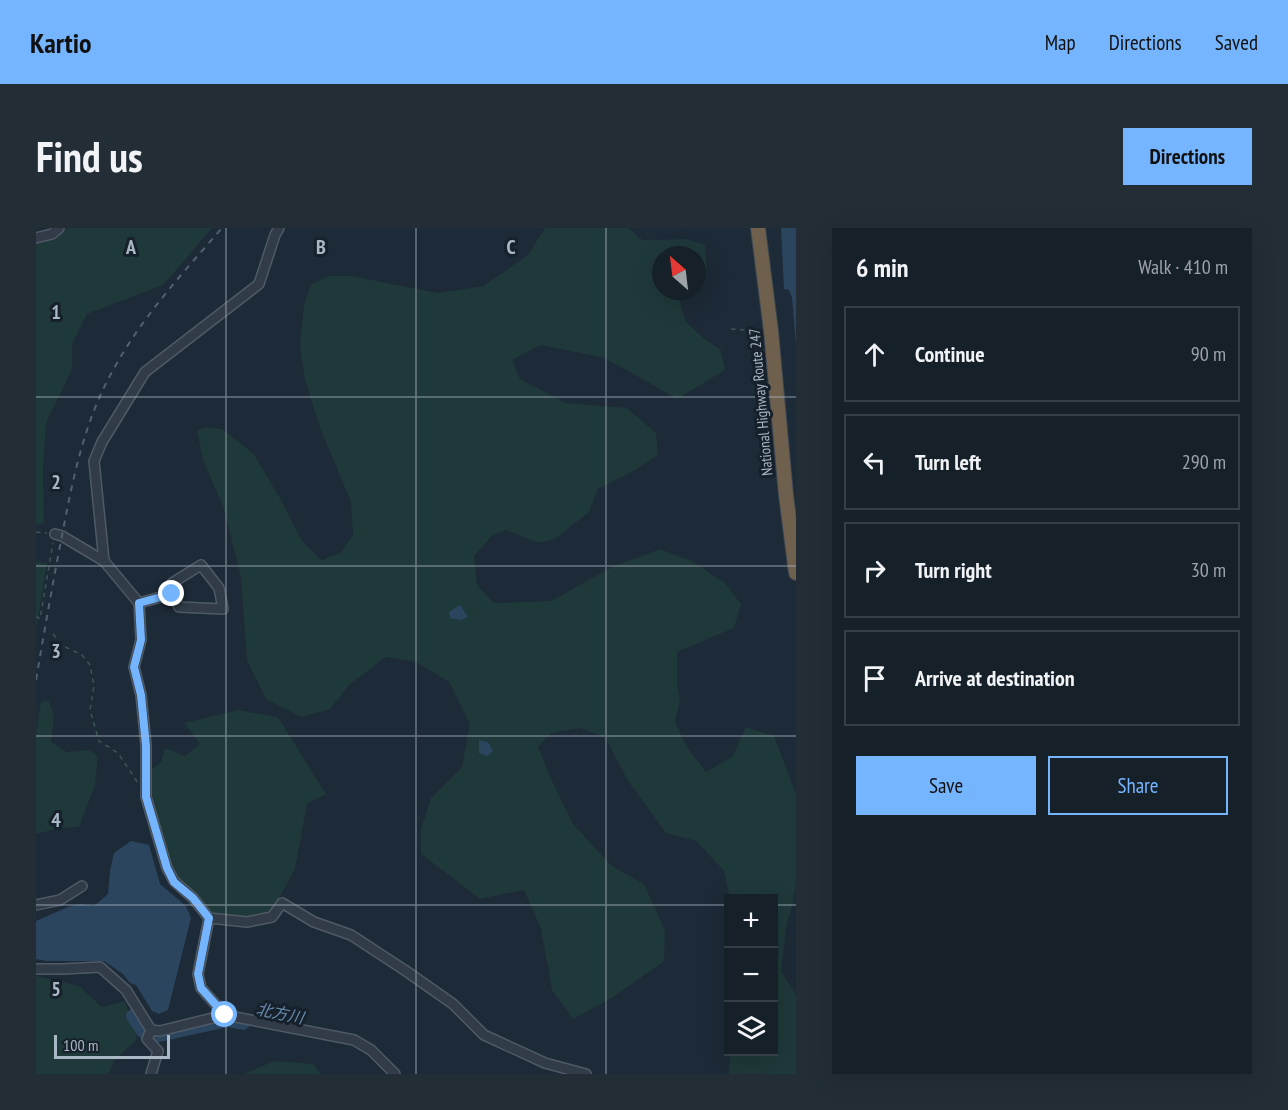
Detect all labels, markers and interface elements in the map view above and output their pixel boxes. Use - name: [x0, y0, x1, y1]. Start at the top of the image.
- text: Kartio: [30, 24, 92, 61]
- text: Map: [1045, 29, 1076, 56]
- text: Directions: [1109, 29, 1182, 56]
- text: Saved: [1215, 29, 1258, 56]
- button: Directions: [1123, 128, 1252, 185]
- text: Find us: [36, 129, 143, 184]
- text: A: [125, 234, 137, 260]
- text: B: [316, 234, 326, 260]
- text: C: [506, 234, 516, 260]
- north arrow: [652, 246, 706, 300]
- text: 6 min: [856, 251, 909, 284]
- text: Walk · 410 m: [1138, 254, 1228, 280]
- text: 1: [51, 299, 61, 325]
- street label: National Highway Route 247: [745, 327, 776, 477]
- icon: ahead: [858, 338, 891, 371]
- text: Continue: [915, 340, 985, 368]
- text: 90 m: [1191, 341, 1226, 367]
- icon: left: [858, 446, 891, 479]
- text: Turn left: [915, 448, 981, 476]
- text: 290 m: [1182, 449, 1226, 475]
- text: 2: [51, 469, 61, 495]
- icon: right: [858, 554, 891, 587]
- text: Turn right: [915, 556, 992, 584]
- text: 30 m: [1191, 557, 1226, 583]
- route end: [158, 580, 184, 606]
- text: 3: [51, 638, 61, 664]
- icon: arrive: [858, 662, 891, 695]
- text: Arrive at destination: [915, 664, 1075, 692]
- button: Save: [856, 756, 1036, 815]
- button: Share: [1048, 756, 1228, 815]
- text: 4: [51, 807, 61, 833]
- map controls: [724, 894, 778, 1056]
- button: +: [724, 894, 778, 948]
- button: −: [724, 948, 778, 1002]
- text: 5: [51, 976, 61, 1002]
- water label: 北方川: [255, 999, 307, 1028]
- route start: [211, 1001, 237, 1027]
- button: layers: [724, 1002, 778, 1056]
- scale bar: [54, 1032, 170, 1060]
- text: 100 m: [63, 1035, 98, 1055]

